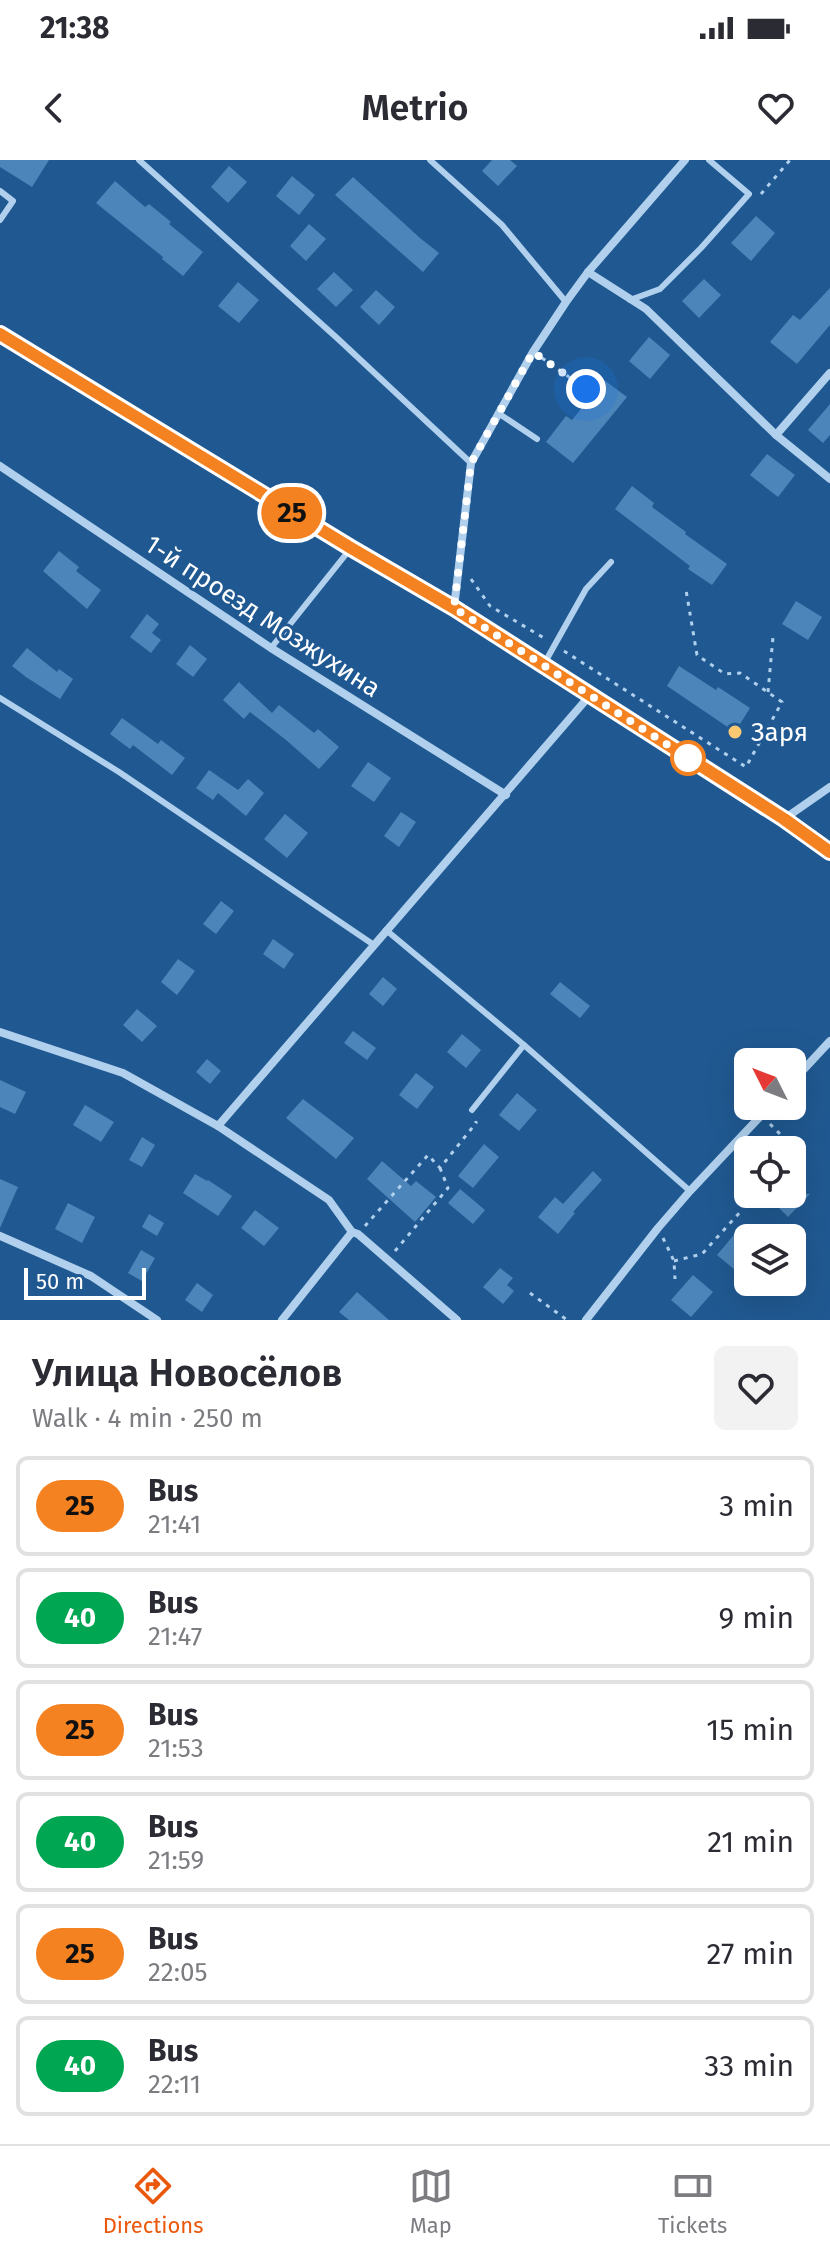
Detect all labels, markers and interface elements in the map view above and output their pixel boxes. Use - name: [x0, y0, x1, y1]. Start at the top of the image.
- text: 21:38: [40, 10, 109, 46]
- icon: back: [32, 86, 76, 130]
- text: Metrio: [361, 86, 469, 130]
- icon: heart: [754, 86, 798, 130]
- your location: [566, 369, 606, 409]
- line badge: 25: [256, 487, 328, 539]
- text: 25: [277, 496, 307, 529]
- street label: 1-й проезд Мозжухина: [139, 529, 386, 704]
- place label: Заря: [751, 717, 808, 748]
- marker: Заря: [726, 723, 744, 741]
- unlabelled marker: [671, 741, 705, 775]
- north arrow: [734, 1048, 806, 1120]
- map controls: [734, 1048, 806, 1296]
- button: locate: [734, 1136, 806, 1208]
- button: layers: [734, 1224, 806, 1296]
- scale bar: [24, 1264, 146, 1300]
- text: 50 m: [36, 1268, 84, 1295]
- button: heart: [714, 1346, 798, 1430]
- text: Улица Новосёлов: [32, 1350, 342, 1396]
- text: Walk · 4 min · 250 m: [32, 1403, 263, 1434]
- text: Bus: [148, 1473, 198, 1509]
- text: 3 min: [719, 1488, 794, 1524]
- text: 25: [65, 1489, 95, 1522]
- text: 21:41: [148, 1509, 201, 1540]
- text: Bus: [148, 1585, 198, 1621]
- text: 9 min: [719, 1600, 794, 1636]
- text: 40: [64, 1601, 96, 1634]
- text: 21:47: [148, 1621, 202, 1652]
- text: Bus: [148, 1697, 198, 1733]
- text: 15 min: [706, 1712, 794, 1748]
- text: 25: [65, 1713, 95, 1746]
- text: 21:53: [148, 1733, 204, 1764]
- text: Bus: [148, 1809, 198, 1845]
- text: 21 min: [707, 1824, 794, 1860]
- text: 40: [64, 1825, 96, 1858]
- text: 21:59: [148, 1845, 204, 1876]
- text: Bus: [148, 1921, 198, 1957]
- text: 27 min: [706, 1936, 794, 1972]
- text: 25: [65, 1937, 95, 1970]
- text: 22:05: [148, 1957, 208, 1988]
- text: Bus: [148, 2033, 198, 2069]
- text: 33 min: [704, 2048, 794, 2084]
- text: 40: [64, 2049, 96, 2082]
- text: 22:11: [148, 2069, 201, 2100]
- tab: Directions: [103, 2164, 204, 2239]
- tab: Map: [409, 2164, 453, 2239]
- tab: Tickets: [658, 2164, 727, 2239]

